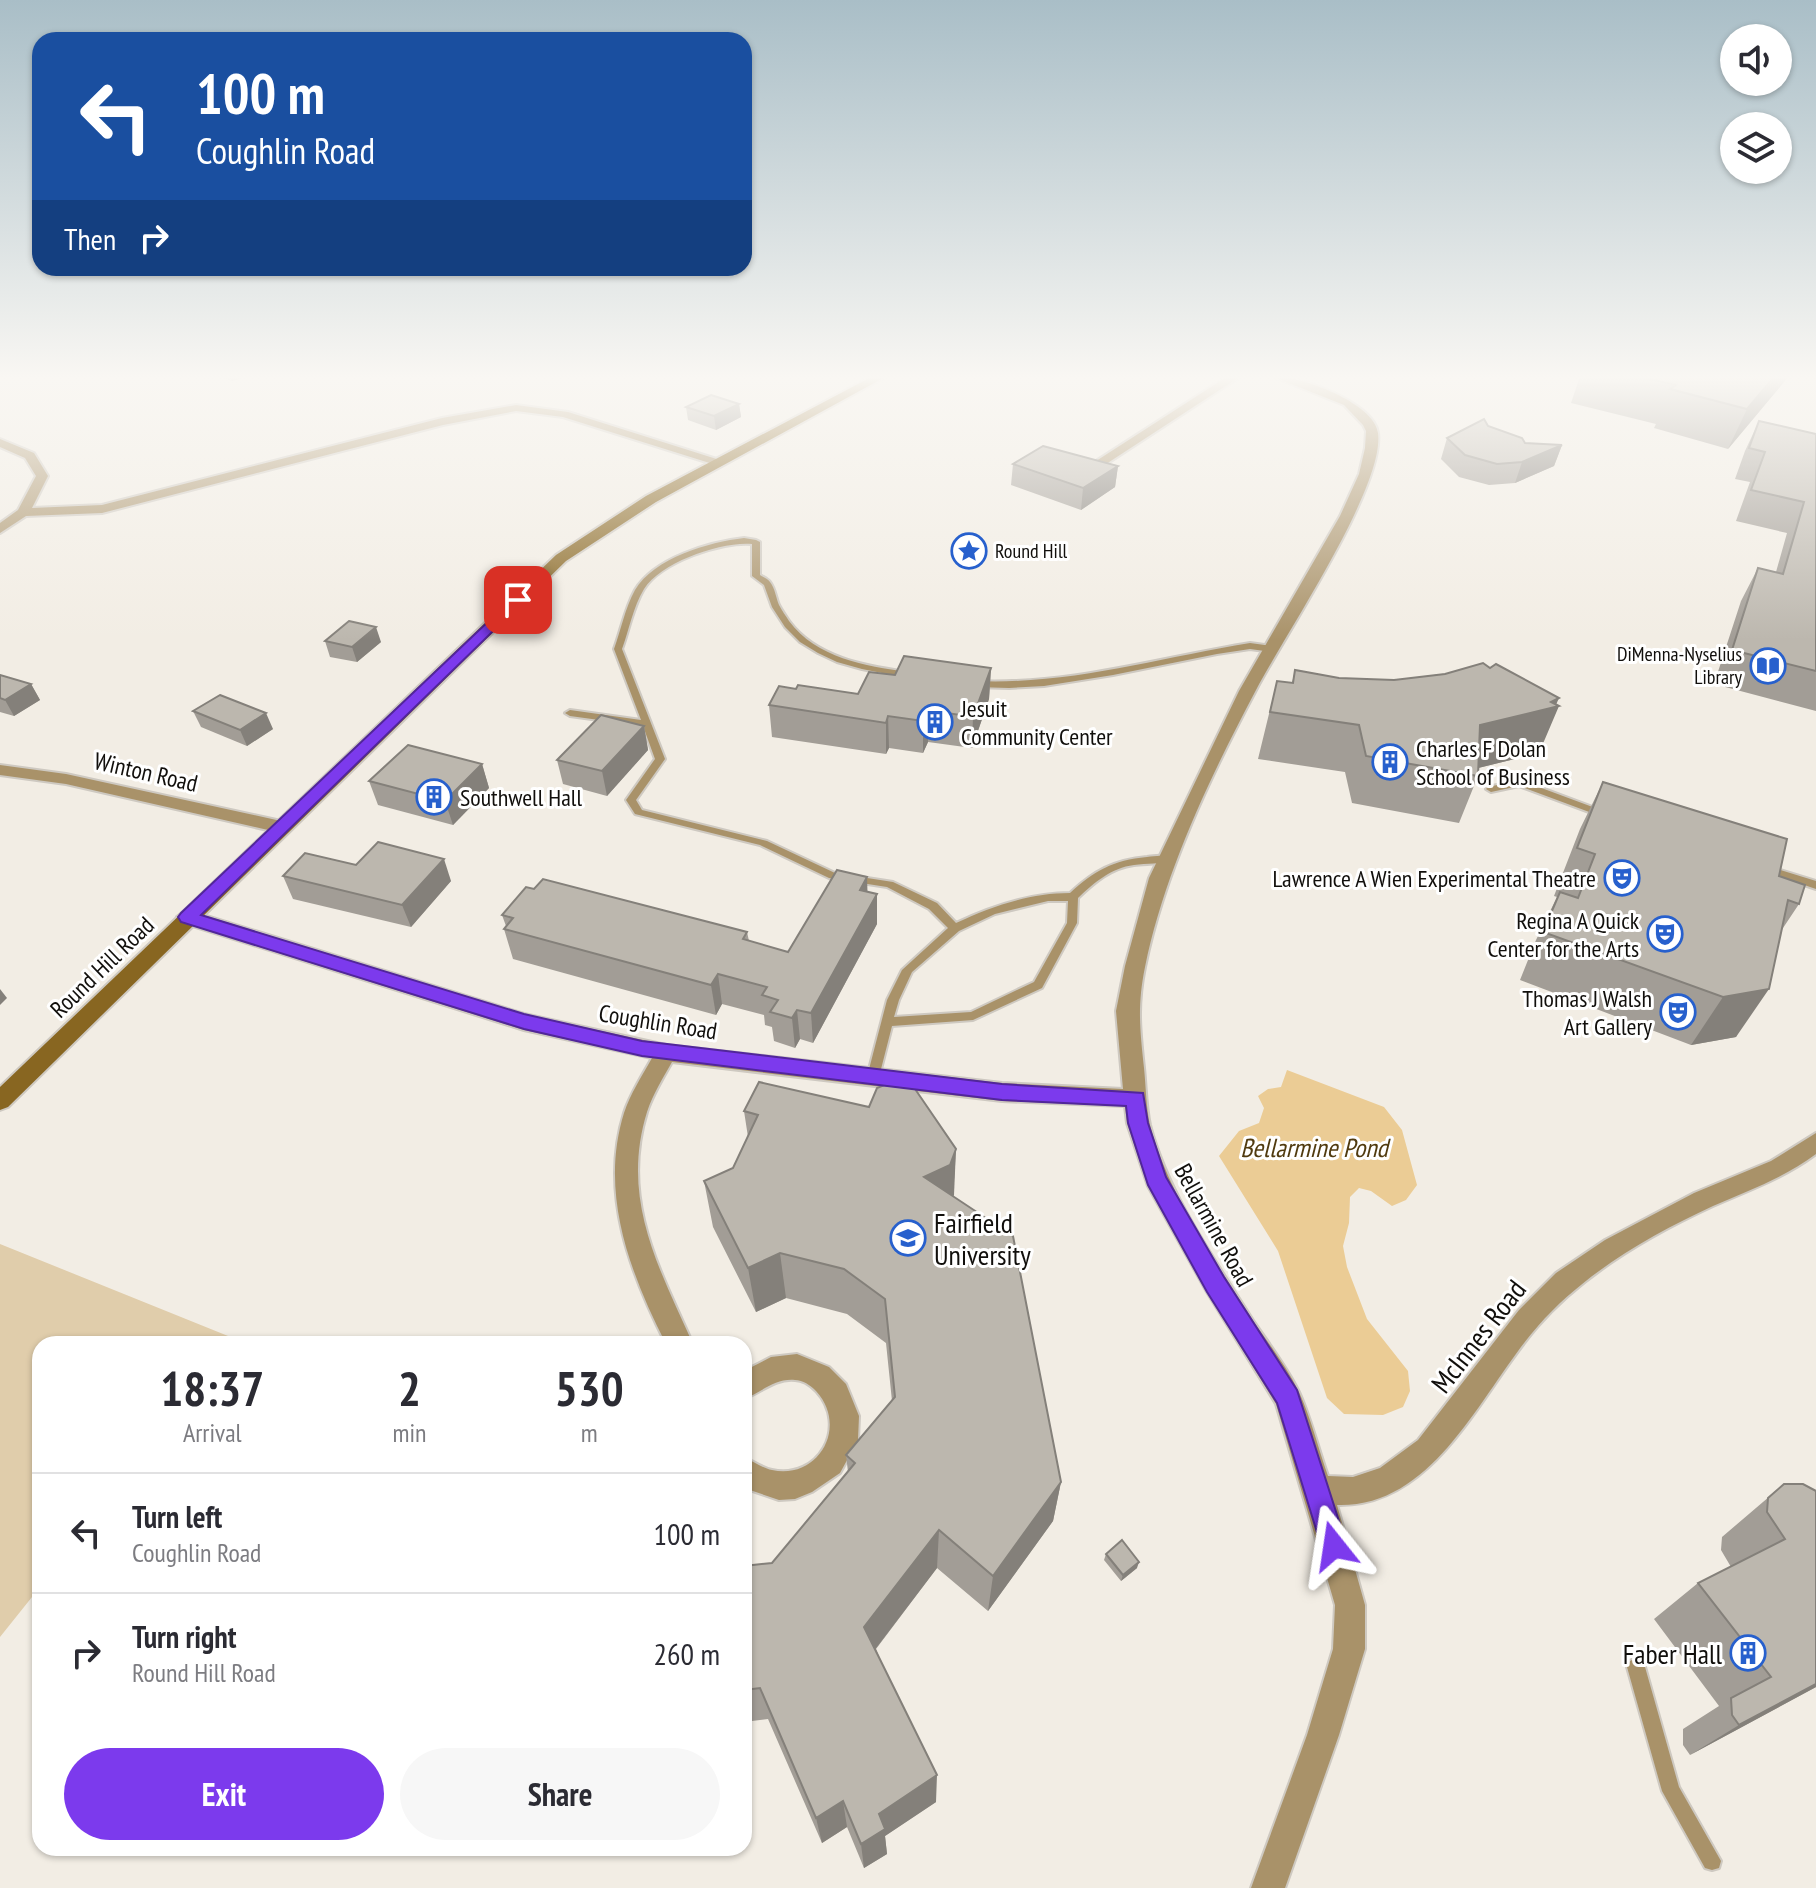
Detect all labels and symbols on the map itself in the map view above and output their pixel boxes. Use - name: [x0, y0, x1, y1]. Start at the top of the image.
- place icon: Round Hill: [950, 532, 988, 570]
- place label: Round Hill: [995, 538, 1068, 564]
- pin: [484, 566, 552, 634]
- place label: DiMenna-Nyselius Library: [1617, 641, 1742, 690]
- library icon: DiMenna-Nyselius Library: [1749, 647, 1787, 685]
- place label: Jesuit Community Center: [960, 693, 1113, 752]
- building icon: Jesuit Community Center: [916, 703, 954, 741]
- place label: Charles F Dolan School of Business: [1416, 733, 1570, 792]
- building icon: Charles F Dolan School of Business: [1371, 743, 1409, 781]
- street label: Winton Road: [91, 745, 201, 799]
- building icon: Southwell Hall: [415, 778, 453, 816]
- place label: Southwell Hall: [460, 782, 582, 813]
- theatre icon: Lawrence A Wien Experimental Theatre: [1603, 859, 1641, 897]
- place label: Lawrence A Wien Experimental Theatre: [1272, 863, 1596, 894]
- place label: Regina A Quick Center for the Arts: [1488, 905, 1640, 964]
- street label: Round Hill Road: [44, 910, 160, 1024]
- theatre icon: Regina A Quick Center for the Arts: [1646, 915, 1684, 953]
- place label: Thomas J Walsh Art Gallery: [1522, 983, 1652, 1042]
- theatre icon: Thomas J Walsh Art Gallery: [1659, 993, 1697, 1031]
- street label: Coughlin Road: [597, 997, 719, 1047]
- water label: Bellarmine Pond: [1240, 1131, 1392, 1164]
- street label: Bellarmine Road: [1168, 1158, 1260, 1292]
- place label: Fairfield University: [934, 1204, 1031, 1273]
- school or university icon: Fairfield University: [889, 1219, 927, 1257]
- street label: McInnes Road: [1422, 1272, 1534, 1400]
- position arrow: [1292, 1504, 1376, 1588]
- building icon: Faber Hall: [1729, 1634, 1767, 1672]
- place label: Faber Hall: [1623, 1635, 1722, 1672]

